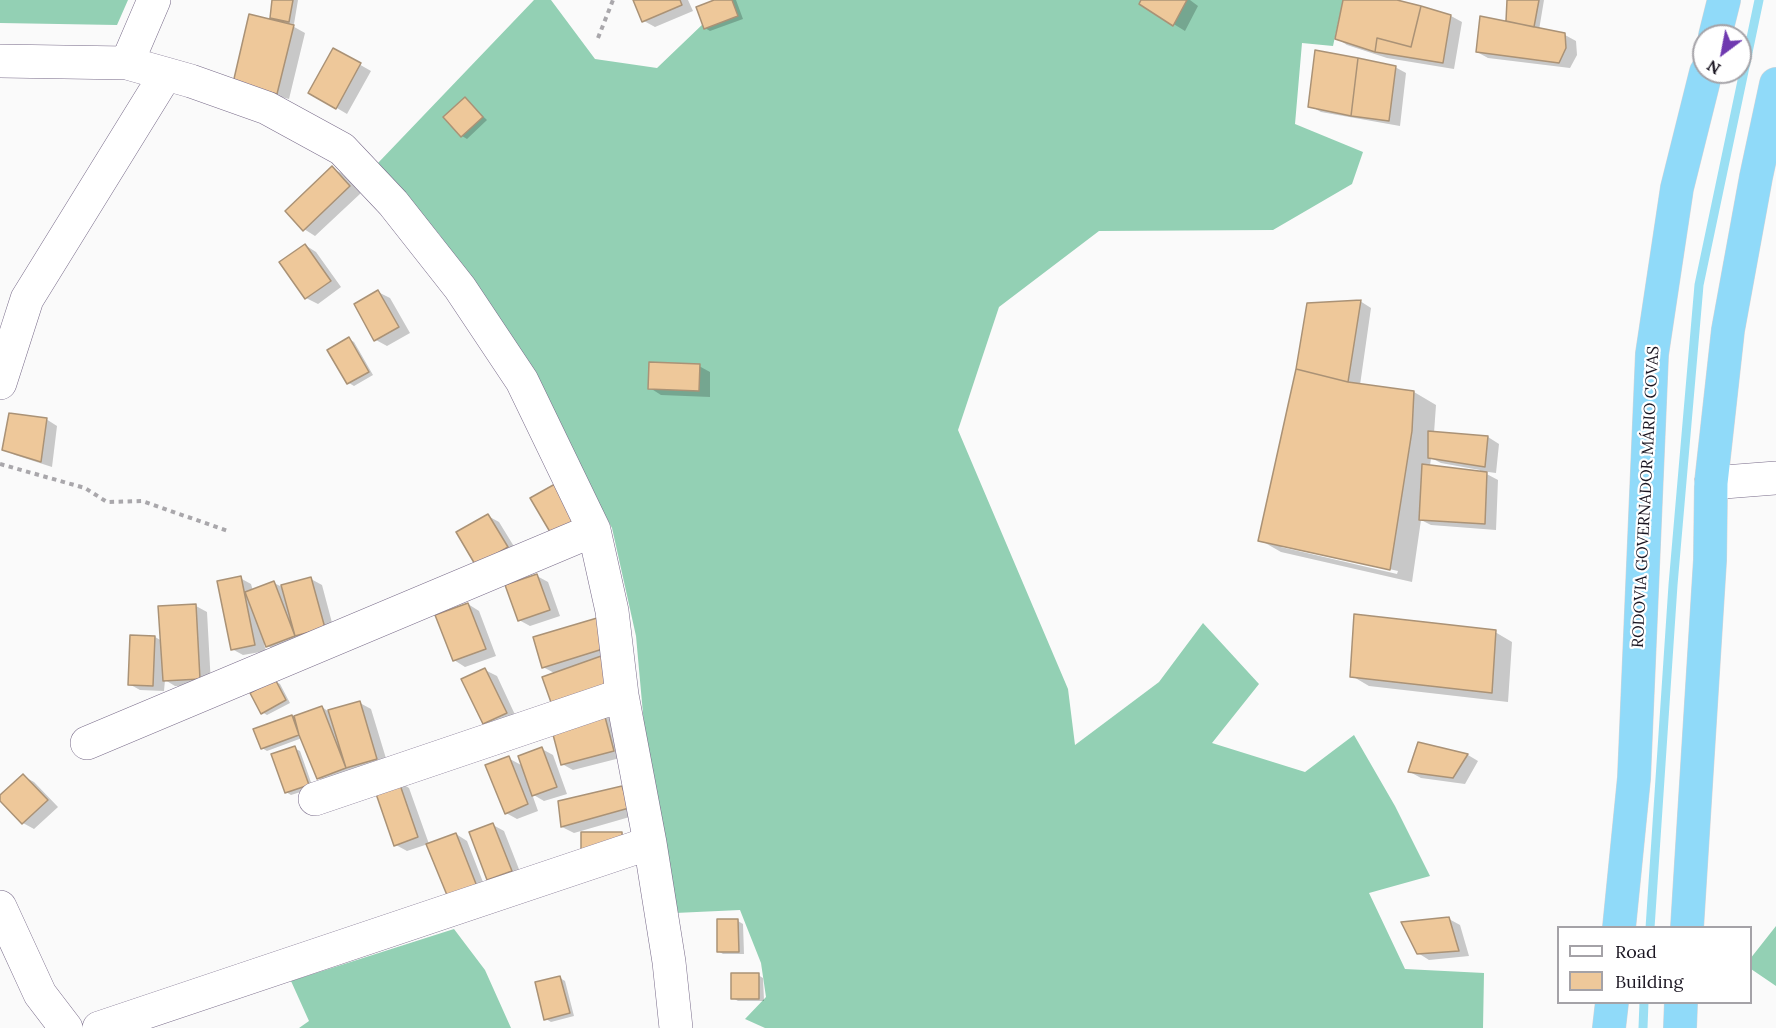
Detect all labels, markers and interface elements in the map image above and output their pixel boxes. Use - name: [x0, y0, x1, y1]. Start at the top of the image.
- north arrow: [1692, 24, 1752, 84]
- text: N: [1703, 56, 1724, 79]
- street label: RODOVIA GOVERNADOR MÁRIO COVAS: [1629, 346, 1663, 648]
- legend: [1557, 926, 1752, 1004]
- text: Road: [1615, 940, 1657, 963]
- text: Building: [1615, 970, 1683, 993]

